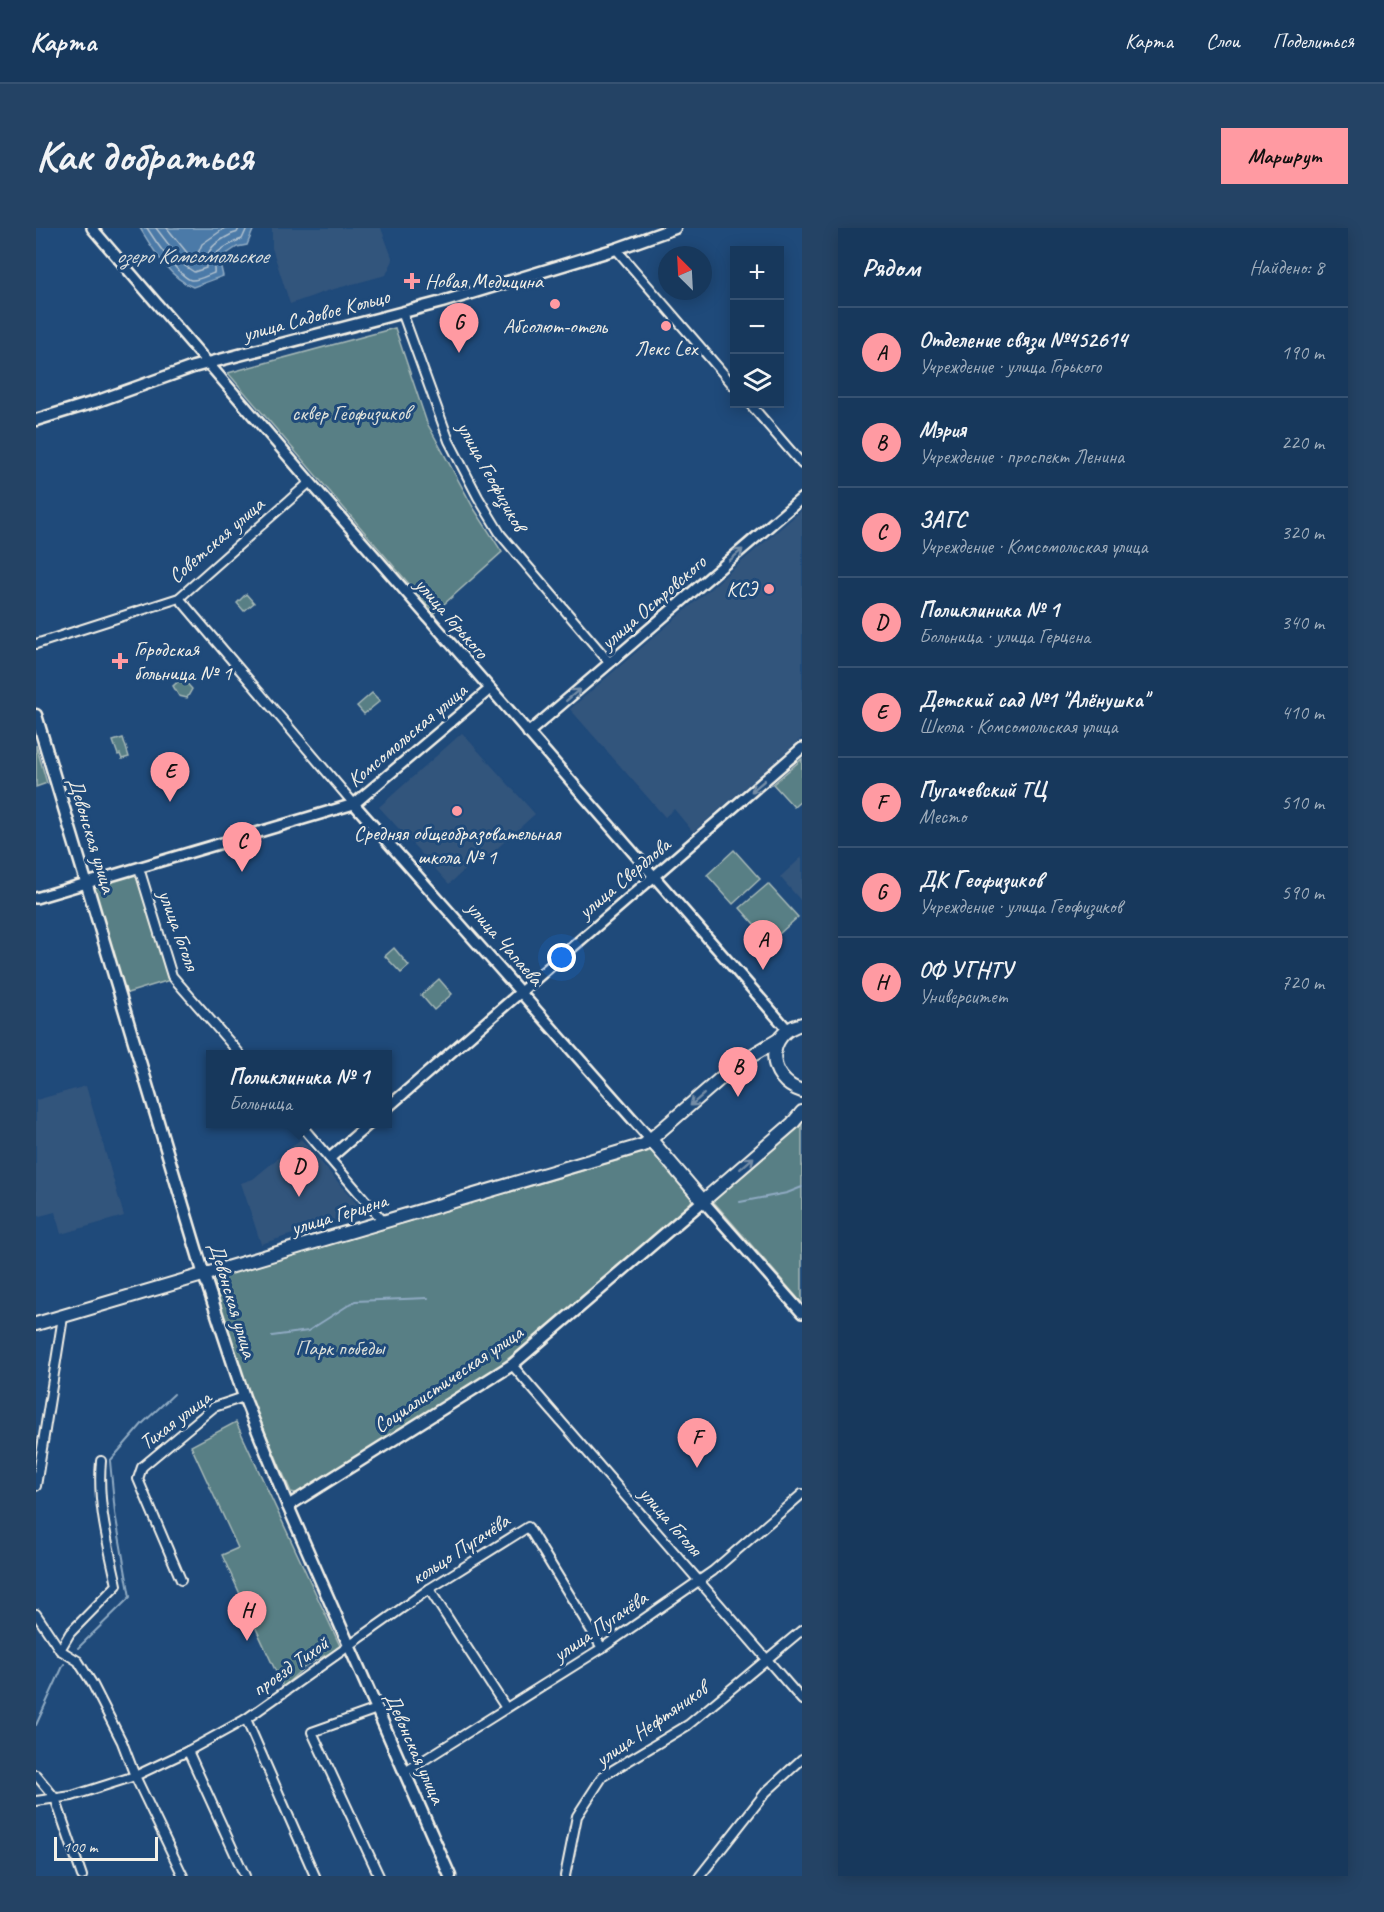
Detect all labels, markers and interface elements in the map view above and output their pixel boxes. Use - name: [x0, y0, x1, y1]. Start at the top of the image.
- text: Карта: [30, 24, 97, 59]
- text: Карта: [1125, 28, 1173, 54]
- text: Слои: [1206, 28, 1240, 54]
- text: Поделиться: [1273, 28, 1354, 54]
- button: Маршрут: [1221, 128, 1348, 184]
- text: Как добраться: [36, 130, 253, 183]
- water label: озеро Комсомольское: [116, 242, 272, 270]
- north arrow: [658, 246, 712, 300]
- map controls: [730, 246, 784, 408]
- button: +: [730, 246, 784, 300]
- text: Рядом: [862, 251, 920, 284]
- text: Найдено: 8: [1249, 255, 1324, 280]
- place label: Новая Медицина: [425, 268, 545, 294]
- marker: Новая Медицина: [403, 272, 421, 290]
- street label: улица Садовое Кольцо: [238, 282, 394, 348]
- marker: Абсолют-отель: [548, 297, 562, 311]
- button: −: [730, 300, 784, 354]
- pin: G: [440, 304, 478, 353]
- place label: Абсолют-отель: [503, 313, 608, 339]
- marker: Лекс Lex: [659, 319, 673, 333]
- text: Отделение связи №452614: [919, 326, 1127, 354]
- place label: Лекс Lex: [635, 335, 699, 361]
- text: A: [876, 340, 887, 365]
- text: 190 m: [1281, 340, 1324, 365]
- button: layers: [730, 354, 784, 408]
- text: Учреждение · улица Горького: [919, 354, 1101, 379]
- park label: cквер Геофизиков: [292, 400, 415, 426]
- street label: улица Геофизиков: [449, 415, 535, 540]
- text: Мэрия: [919, 416, 966, 444]
- text: B: [876, 430, 887, 455]
- text: 220 m: [1281, 430, 1324, 455]
- text: Учреждение · проспект Ленина: [919, 444, 1124, 469]
- street label: Советская улица: [163, 490, 271, 589]
- text: ЗАГС: [919, 506, 967, 534]
- text: C: [877, 520, 886, 545]
- text: 320 m: [1281, 520, 1324, 545]
- text: Учреждение · Комсомольская улица: [919, 534, 1147, 559]
- street label: улица Островского: [593, 548, 712, 656]
- one-way arrow: [728, 548, 744, 561]
- street label: улица Горького: [408, 570, 496, 665]
- place label: КСЭ: [726, 576, 759, 602]
- marker: КСЭ: [762, 582, 776, 596]
- text: Поликлиника № 1: [919, 596, 1059, 624]
- text: D: [876, 610, 887, 635]
- text: 340 m: [1281, 610, 1324, 635]
- text: Больница · улица Герцена: [919, 624, 1090, 649]
- place label: Городская больница № 1: [134, 636, 233, 686]
- marker: Городская больница № 1: [111, 652, 129, 670]
- street label: Комсомольская улица: [342, 676, 473, 793]
- text: Детский сад №1 "Алёнушка": [919, 686, 1148, 714]
- one-way arrow: [565, 689, 581, 702]
- text: E: [876, 700, 887, 725]
- text: 410 m: [1281, 700, 1324, 725]
- text: Школа · Комсомольская улица: [919, 714, 1118, 739]
- pin: E: [150, 752, 190, 802]
- street label: Девонская улица: [62, 774, 122, 898]
- text: Пугачевский ТЦ: [919, 776, 1047, 804]
- one-way arrow: [751, 779, 766, 793]
- text: F: [877, 790, 886, 815]
- text: 510 m: [1281, 790, 1324, 815]
- marker: Средняя общеобразовательная школа № 1: [450, 804, 464, 818]
- text: Место: [919, 804, 966, 829]
- place label: Средняя общеобразовательная школа № 1: [354, 820, 562, 870]
- pin: C: [222, 822, 262, 872]
- street label: улица Свердлова: [571, 830, 677, 925]
- text: ДК Геофизиков: [919, 866, 1043, 894]
- text: G: [877, 880, 886, 905]
- text: 590 m: [1281, 880, 1324, 905]
- street label: улица Гоголя: [152, 884, 206, 976]
- street label: улица Чапаева: [460, 894, 550, 992]
- text: Учреждение · улица Геофизиков: [919, 894, 1122, 919]
- pin: A: [744, 920, 782, 970]
- your location: [547, 943, 576, 972]
- text: ОФ УГНТУ: [919, 956, 1013, 984]
- text: H: [876, 970, 887, 995]
- text: 720 m: [1281, 970, 1324, 995]
- text: Университет: [919, 984, 1008, 1009]
- pin: B: [718, 1048, 758, 1097]
- popup: [206, 1050, 392, 1128]
- text: Поликлиника № 1: [229, 1063, 369, 1091]
- text: Больница: [229, 1091, 292, 1116]
- one-way arrow: [690, 1092, 706, 1106]
- pin: D: [280, 1148, 318, 1197]
- one-way arrow: [739, 1156, 754, 1170]
- street label: улица Герцена: [286, 1186, 393, 1242]
- street label: Девонская улица: [203, 1239, 263, 1363]
- street label: Социалистическая улица: [368, 1319, 529, 1439]
- park label: Парк победы: [296, 1335, 386, 1361]
- street label: Тихая улица: [134, 1383, 218, 1455]
- pin: F: [678, 1418, 716, 1468]
- street label: улица Гоголя: [632, 1479, 710, 1563]
- street label: кольцо Пугачёва: [406, 1507, 516, 1590]
- street label: улица Пугачёва: [546, 1584, 654, 1668]
- pin: H: [228, 1592, 266, 1641]
- street label: проезд Тихой: [247, 1629, 334, 1702]
- street label: улица Нефтяников: [588, 1673, 716, 1773]
- street label: Девонская улица: [379, 1688, 452, 1810]
- scale bar: [54, 1834, 158, 1862]
- text: 100 m: [63, 1837, 97, 1857]

